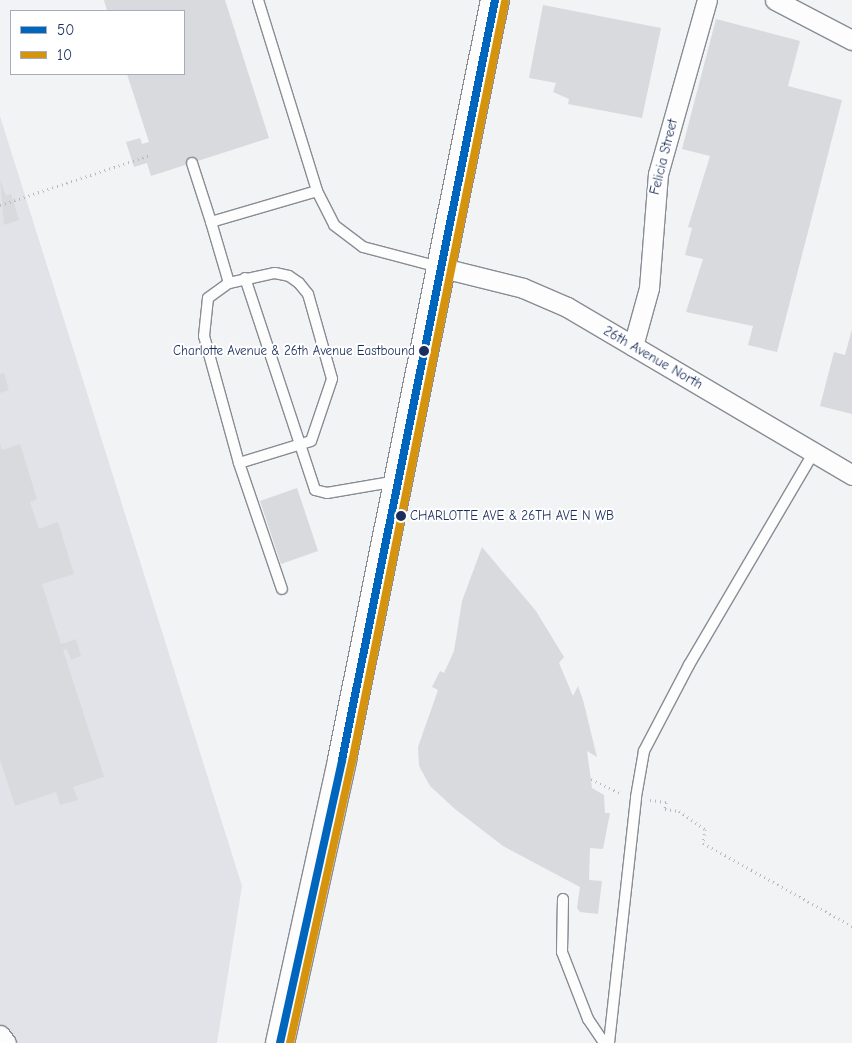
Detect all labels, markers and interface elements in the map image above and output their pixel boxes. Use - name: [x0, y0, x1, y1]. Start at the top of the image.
- legend: [10, 10, 185, 75]
- text: 50: [57, 21, 74, 39]
- text: 10: [57, 46, 72, 64]
- street label: Felicia Street: [646, 117, 682, 197]
- street label: 26th Avenue North: [600, 323, 706, 393]
- place label: Charlotte Avenue & 26th Avenue Eastbound: [173, 343, 415, 359]
- marker: Charlotte Avenue & 26th Avenue Eastbound: [419, 346, 429, 356]
- place label: CHARLOTTE AVE & 26TH AVE N WB: [410, 508, 614, 524]
- marker: CHARLOTTE AVE & 26TH AVE N WB: [396, 511, 406, 521]

